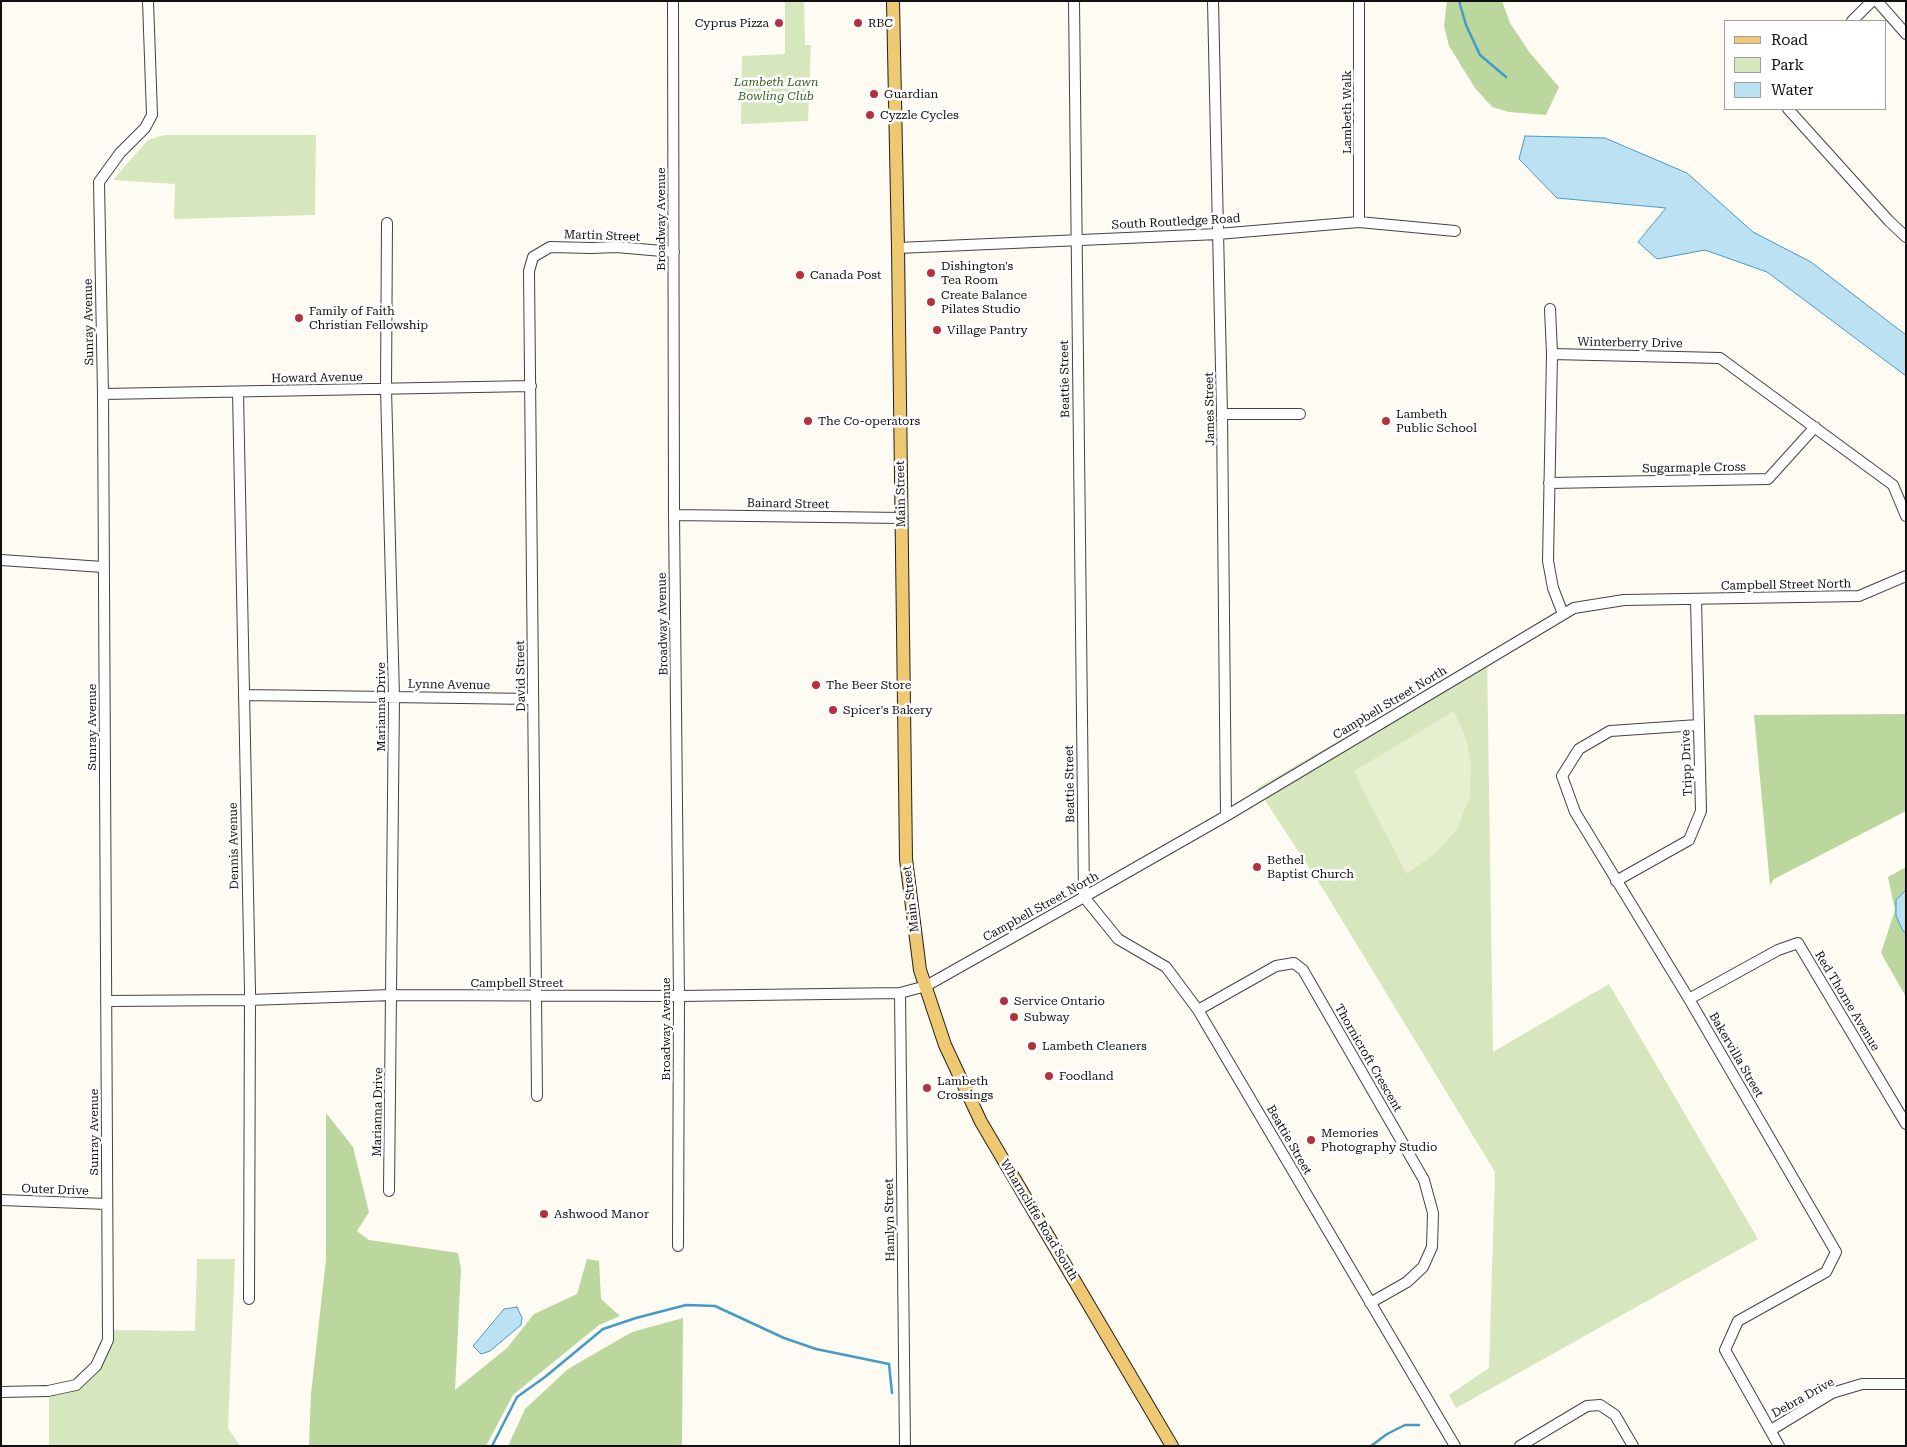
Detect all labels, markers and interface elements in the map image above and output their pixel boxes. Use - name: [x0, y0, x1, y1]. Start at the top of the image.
- place label: Cyprus Pizza: [695, 16, 769, 30]
- place label: RBC: [868, 16, 893, 30]
- marker: Cyprus Pizza: [773, 17, 785, 29]
- marker: RBC: [852, 17, 864, 29]
- legend: [1724, 20, 1887, 110]
- text: Road: [1771, 31, 1808, 49]
- text: Park: [1771, 56, 1804, 74]
- street label: Lambeth Walk: [1340, 70, 1354, 154]
- park label: Lambeth Lawn Bowling Club: [734, 75, 818, 103]
- text: Water: [1771, 81, 1813, 99]
- place label: Guardian: [884, 87, 938, 101]
- marker: Guardian: [868, 88, 880, 100]
- place label: Cyzzle Cycles: [880, 108, 959, 122]
- marker: Cyzzle Cycles: [864, 109, 876, 121]
- street label: Broadway Avenue: [654, 167, 668, 271]
- street label: South Routledge Road: [1111, 211, 1241, 233]
- street label: Martin Street: [564, 227, 640, 245]
- place label: Dishington's Tea Room: [941, 259, 1013, 287]
- marker: Dishington's Tea Room: [925, 267, 937, 279]
- place label: Canada Post: [810, 268, 881, 282]
- marker: Canada Post: [794, 269, 806, 281]
- street label: Sunray Avenue: [81, 278, 97, 366]
- place label: Create Balance Pilates Studio: [941, 288, 1027, 316]
- marker: Create Balance Pilates Studio: [925, 296, 937, 308]
- place label: Family of Faith Christian Fellowship: [309, 304, 428, 332]
- marker: Family of Faith Christian Fellowship: [293, 312, 305, 324]
- place label: Village Pantry: [947, 323, 1028, 337]
- marker: Village Pantry: [931, 324, 943, 336]
- street label: Winterberry Drive: [1577, 335, 1683, 351]
- street label: Beattie Street: [1057, 340, 1073, 418]
- street label: Howard Avenue: [271, 370, 363, 386]
- street label: James Street: [1202, 372, 1218, 446]
- place label: Lambeth Public School: [1396, 407, 1477, 435]
- place label: The Co-operators: [818, 414, 920, 428]
- marker: The Co-operators: [802, 415, 814, 427]
- marker: Lambeth Public School: [1380, 415, 1392, 427]
- street label: Main Street: [893, 460, 909, 528]
- street label: Sugarmaple Cross: [1642, 460, 1746, 476]
- street label: Bainard Street: [747, 496, 829, 512]
- street label: Broadway Avenue: [655, 572, 671, 676]
- street label: Campbell Street North: [1721, 577, 1851, 593]
- street label: David Street: [513, 640, 529, 712]
- street label: Marianna Drive: [374, 662, 388, 752]
- street label: Campbell Street North: [1330, 663, 1450, 743]
- street label: Lynne Avenue: [408, 677, 490, 693]
- place label: The Beer Store: [826, 678, 911, 692]
- marker: The Beer Store: [810, 679, 822, 691]
- street label: Sunray Avenue: [85, 684, 99, 770]
- place label: Spicer's Bakery: [843, 703, 932, 717]
- marker: Spicer's Bakery: [827, 704, 839, 716]
- street label: Tripp Drive: [1679, 729, 1695, 797]
- street label: Beattie Street: [1062, 745, 1078, 823]
- street label: Dennis Avenue: [226, 802, 242, 890]
- place label: Bethel Baptist Church: [1267, 853, 1354, 881]
- marker: Bethel Baptist Church: [1251, 861, 1263, 873]
- street label: Main Street: [900, 865, 922, 933]
- street label: Campbell Street North: [981, 869, 1101, 945]
- street label: Red Thorne Avenue: [1811, 948, 1883, 1054]
- street label: Campbell Street: [471, 976, 563, 990]
- street label: Broadway Avenue: [659, 977, 673, 1081]
- place label: Service Ontario: [1014, 994, 1105, 1008]
- marker: Service Ontario: [998, 995, 1010, 1007]
- street label: Thornicroft Crescent: [1331, 1002, 1405, 1114]
- place label: Subway: [1024, 1010, 1070, 1024]
- street label: Bakervilla Street: [1706, 1010, 1766, 1100]
- marker: Subway: [1008, 1011, 1020, 1023]
- place label: Lambeth Cleaners: [1042, 1039, 1147, 1053]
- marker: Lambeth Cleaners: [1026, 1040, 1038, 1052]
- street label: Marianna Drive: [370, 1067, 386, 1157]
- place label: Foodland: [1059, 1069, 1114, 1083]
- marker: Foodland: [1043, 1070, 1055, 1082]
- place label: Lambeth Crossings: [937, 1074, 993, 1102]
- marker: Lambeth Crossings: [921, 1082, 933, 1094]
- street label: Sunray Avenue: [87, 1089, 101, 1175]
- street label: Beattie Street: [1263, 1103, 1315, 1177]
- place label: Memories Photography Studio: [1321, 1126, 1437, 1154]
- marker: Memories Photography Studio: [1305, 1134, 1317, 1146]
- street label: Wharncliffe Road South: [997, 1157, 1081, 1283]
- street label: Hamlyn Street: [882, 1178, 898, 1262]
- street label: Outer Drive: [21, 1182, 89, 1198]
- place label: Ashwood Manor: [554, 1207, 649, 1221]
- marker: Ashwood Manor: [538, 1208, 550, 1220]
- street label: Debra Drive: [1769, 1375, 1837, 1421]

